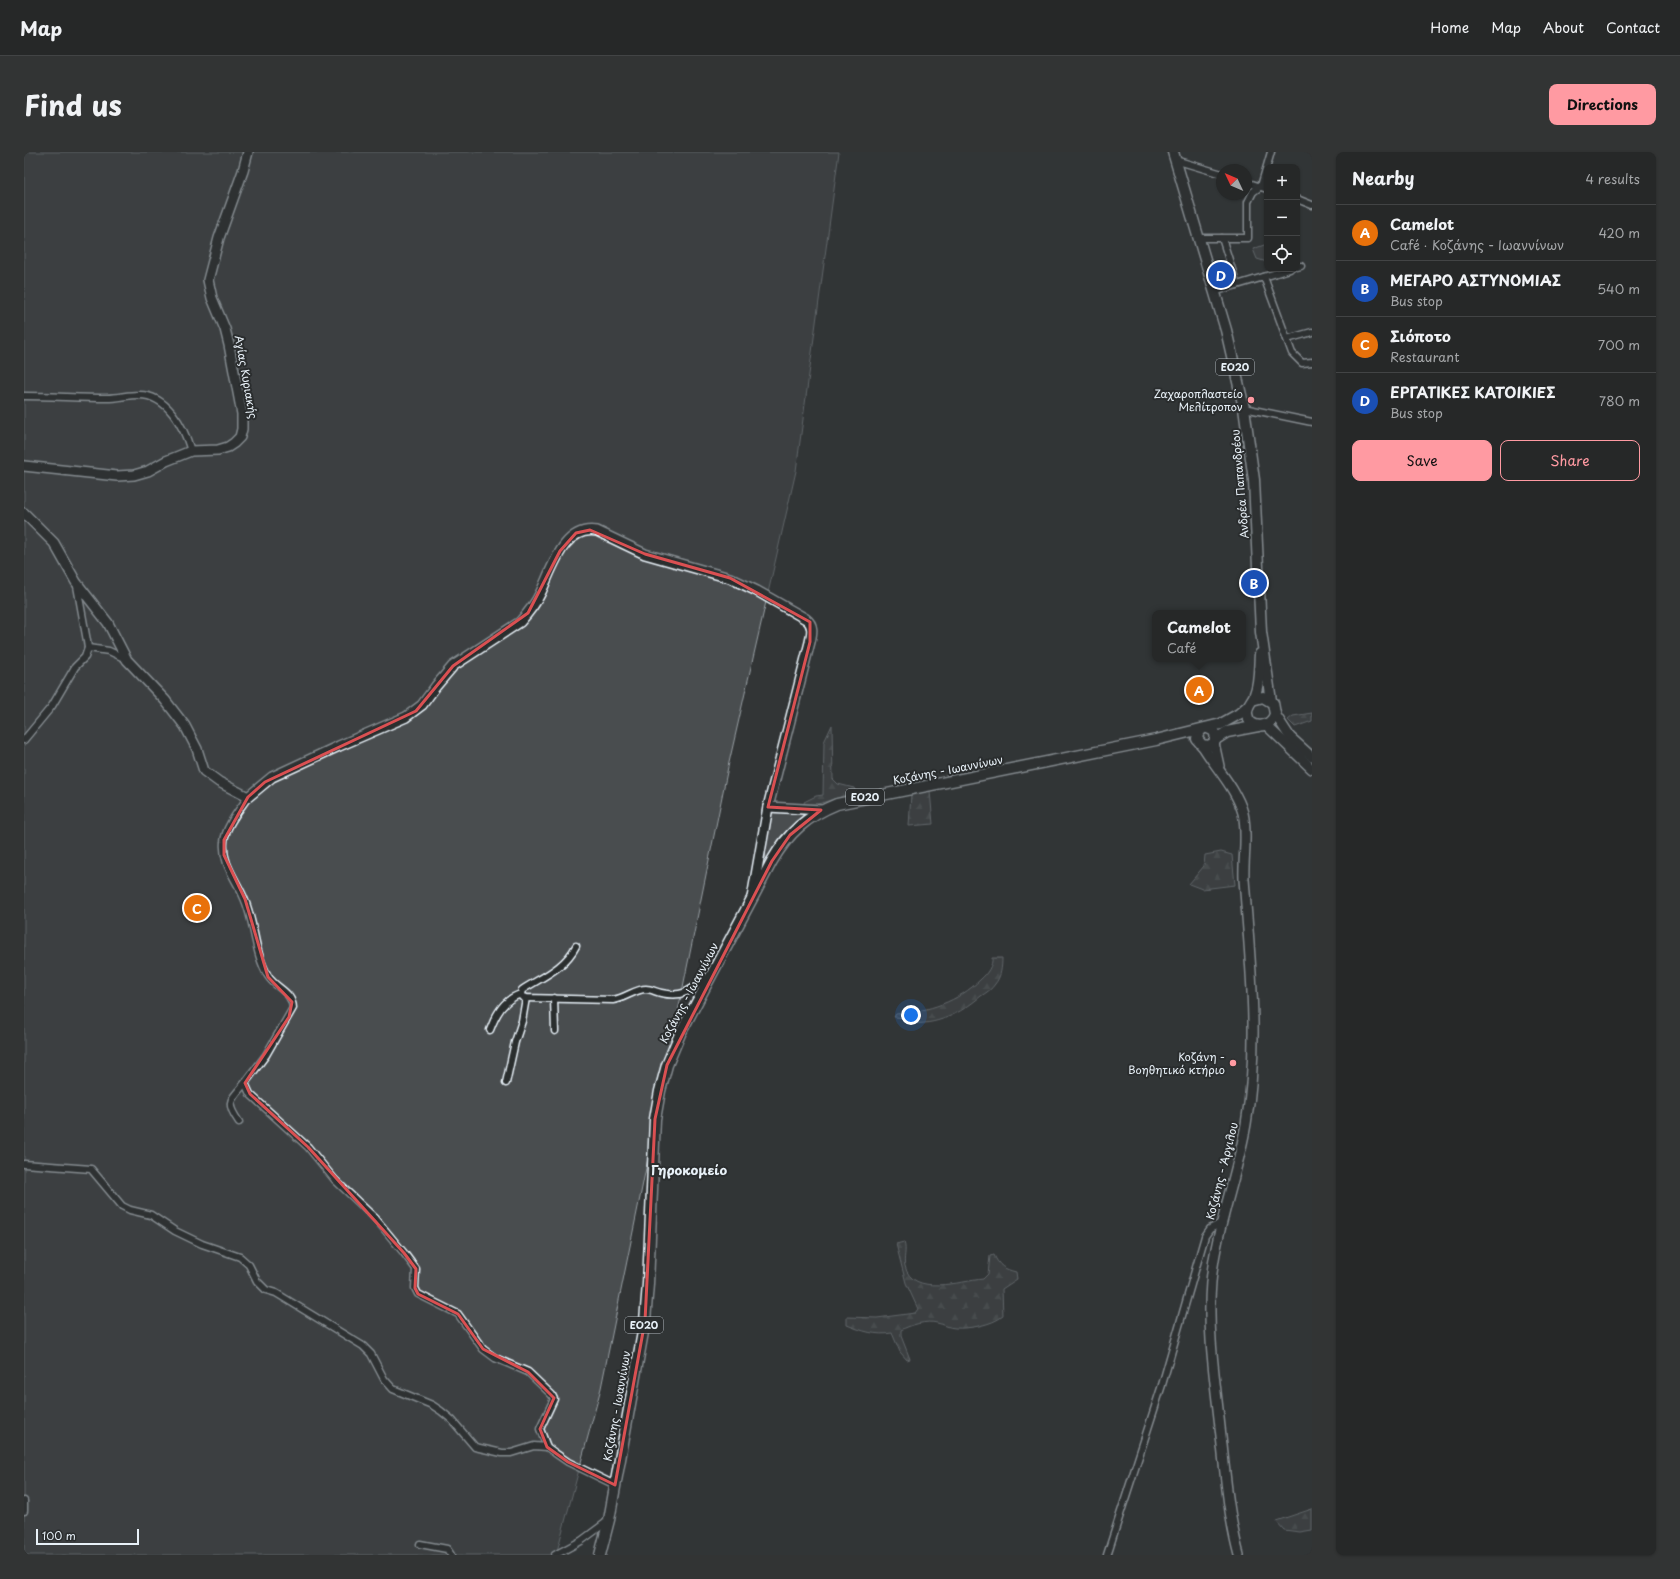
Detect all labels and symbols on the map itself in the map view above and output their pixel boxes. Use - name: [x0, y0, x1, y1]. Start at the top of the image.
- north arrow: [1216, 164, 1252, 200]
- pin: D: [1208, 260, 1234, 290]
- street label: Αγίας Κυριακής: [231, 334, 262, 420]
- road number: ΕΟ20: [1216, 359, 1254, 375]
- place label: Ζαχαροπλαστείο Μελίτροπον: [1154, 385, 1243, 415]
- marker: Ζαχαροπλαστείο Μελίτροπον: [1246, 395, 1256, 405]
- street label: Ανδρέα Παπανδρέου: [1226, 429, 1253, 539]
- pin: B: [1241, 568, 1267, 598]
- pin: A: [1186, 675, 1212, 705]
- street label: Κοζάνης - Ιωαννίνων: [891, 750, 1005, 789]
- road number: ΕΟ20: [846, 789, 884, 805]
- pin: C: [184, 893, 210, 923]
- street label: Κοζάνης - Ιωαννίνων: [655, 939, 722, 1046]
- your location: [901, 1005, 921, 1025]
- place label: Κοζάνη - Βοηθητικό κτήριο: [1128, 1048, 1225, 1078]
- marker: Κοζάνη - Βοηθητικό κτήριο: [1228, 1058, 1238, 1068]
- street label: Κοζάνης - Άργιλου: [1201, 1120, 1242, 1222]
- district label: Γηροκομείο: [651, 1160, 727, 1179]
- road number: ΕΟ20: [625, 1317, 663, 1333]
- street label: Κοζάνης - Ιωαννίνων: [598, 1349, 635, 1463]
- scale bar: [36, 1527, 139, 1546]

